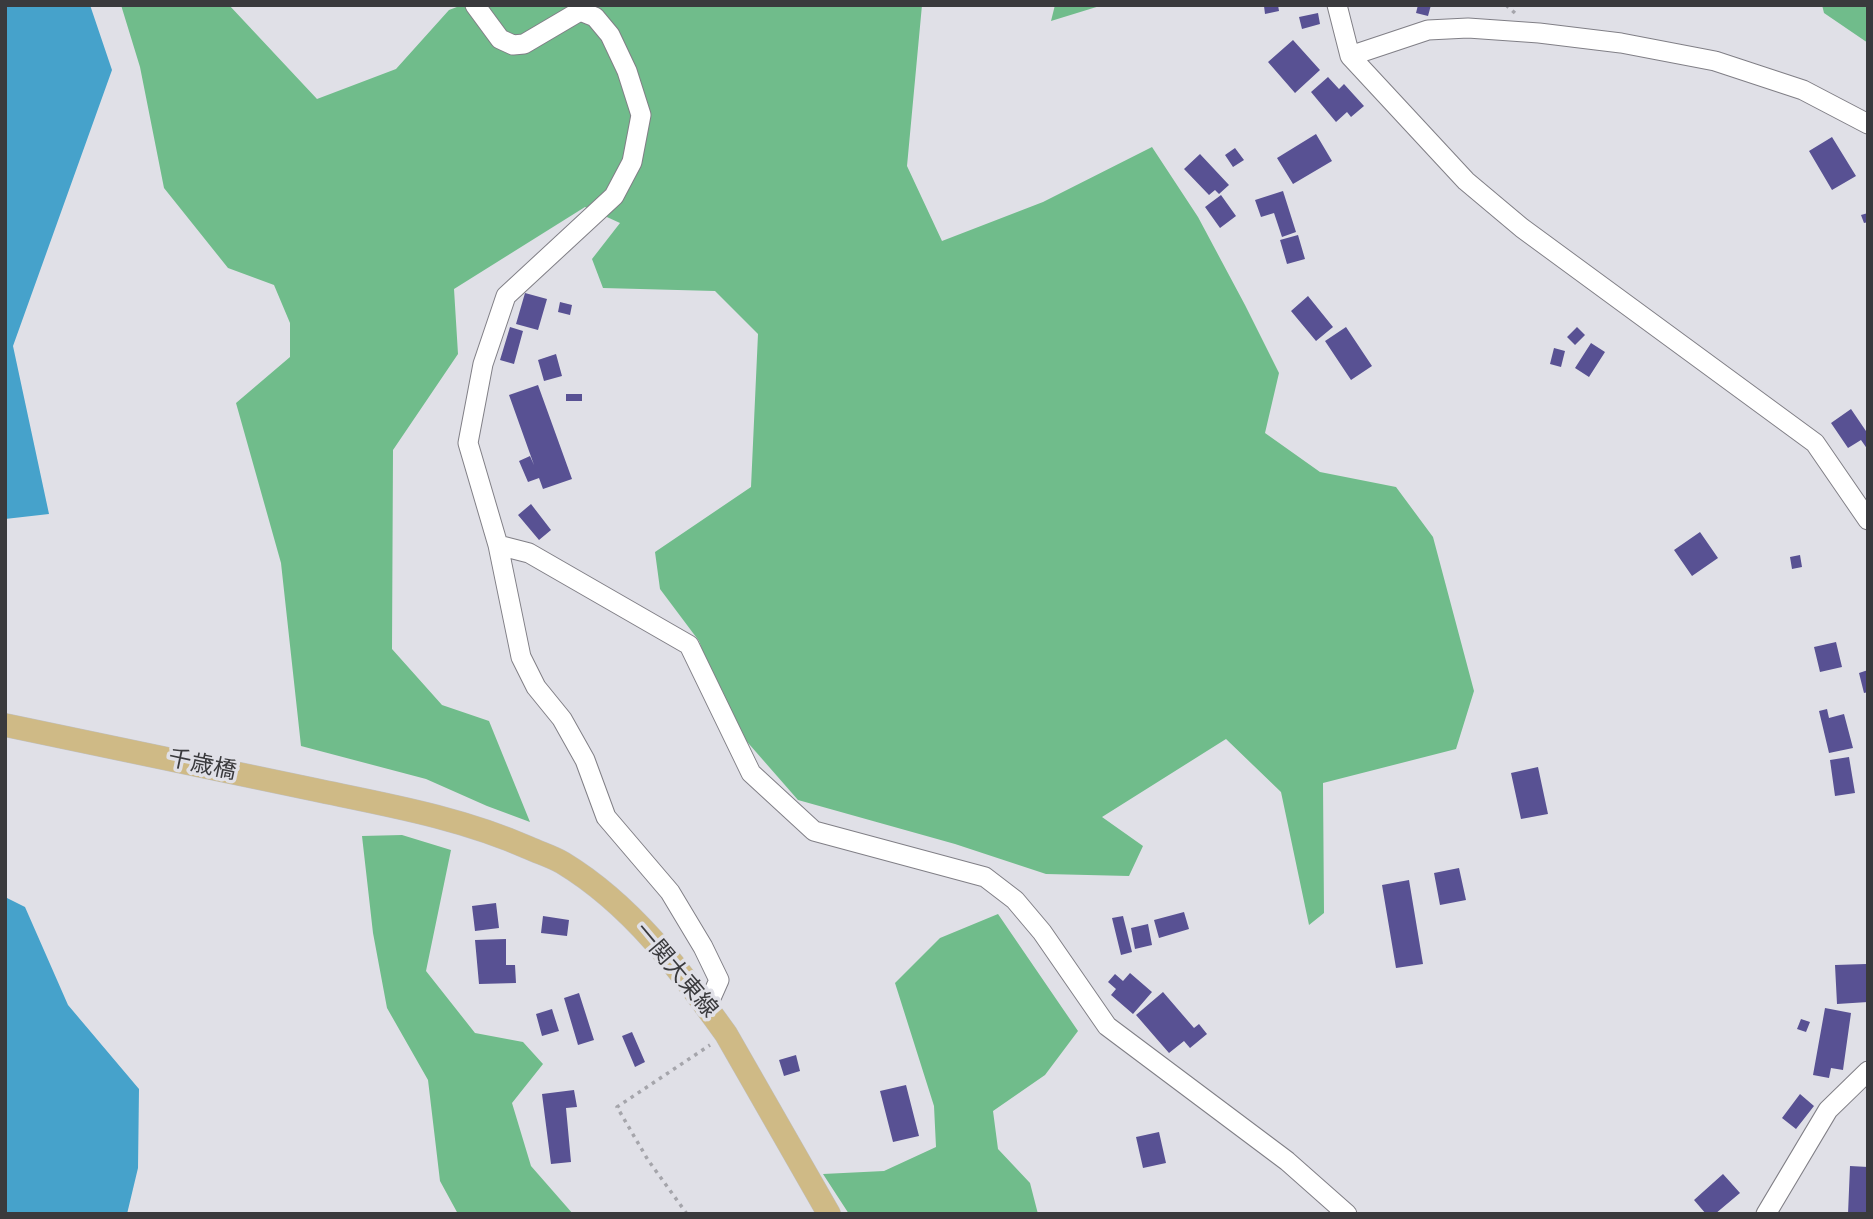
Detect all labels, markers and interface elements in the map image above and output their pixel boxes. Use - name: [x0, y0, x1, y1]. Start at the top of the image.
- street label: 千歳橋: [165, 745, 239, 787]
- street label: 一関大東線: [627, 918, 723, 1024]

